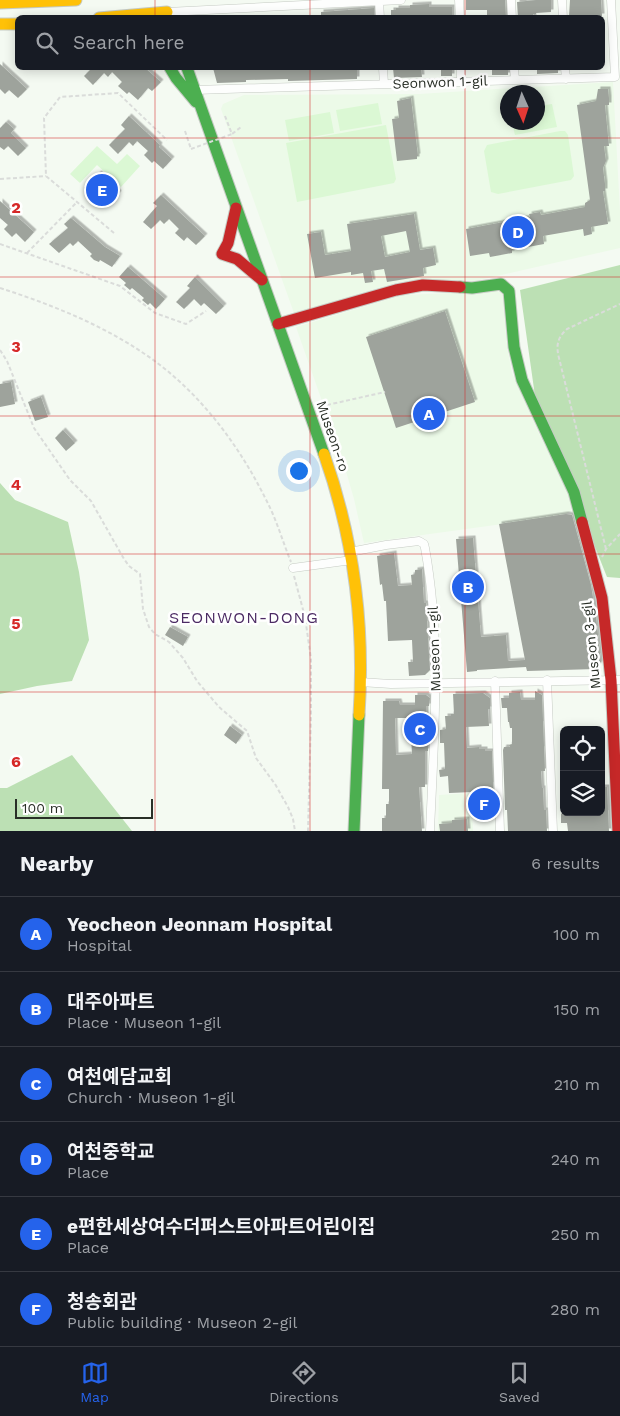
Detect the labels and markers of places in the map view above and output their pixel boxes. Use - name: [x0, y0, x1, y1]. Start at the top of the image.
- pin: E: [86, 171, 118, 209]
- pin: D: [502, 213, 534, 251]
- pin: A: [413, 395, 445, 433]
- pin: B: [452, 568, 484, 606]
- pin: C: [404, 710, 436, 748]
- pin: F: [468, 785, 500, 823]

